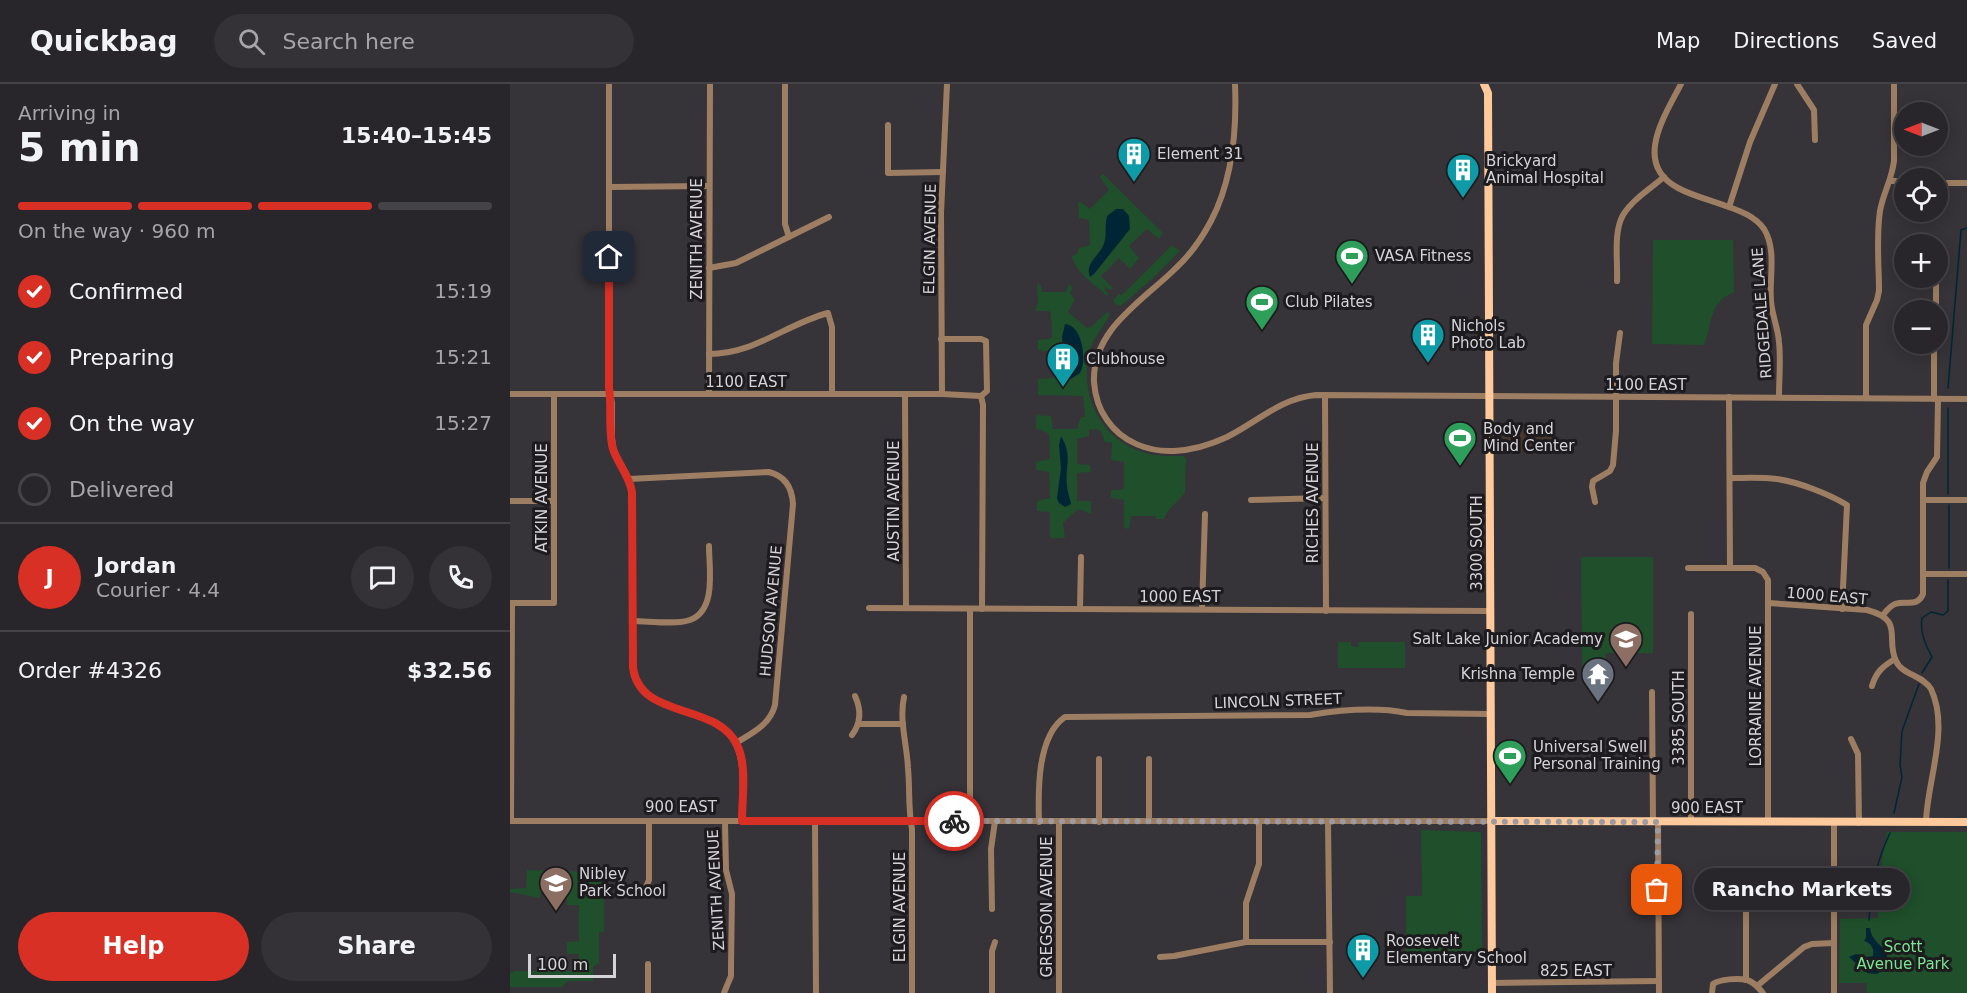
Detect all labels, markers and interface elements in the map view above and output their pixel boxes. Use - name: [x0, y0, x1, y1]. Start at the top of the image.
- search box: [214, 14, 634, 68]
- text: Quickbag: [30, 25, 178, 58]
- icon: search: [235, 25, 268, 58]
- text: Search here: [283, 29, 415, 54]
- text: Map: [1656, 29, 1700, 53]
- text: Directions: [1733, 29, 1839, 53]
- text: Saved: [1872, 29, 1937, 53]
- text: Arriving in: [18, 101, 121, 125]
- north arrow: [1894, 102, 1948, 156]
- map controls: [1894, 102, 1948, 354]
- text: 15:40–15:45: [341, 123, 492, 148]
- text: 5 min: [18, 125, 140, 170]
- building icon: Element 31: [1116, 136, 1152, 183]
- place label: Element 31: [1157, 145, 1243, 163]
- building icon: Brickyard Animal Hospital: [1445, 152, 1481, 199]
- place label: Brickyard Animal Hospital: [1486, 152, 1604, 187]
- button: locate: [1894, 168, 1948, 222]
- street label: ZENITH AVENUE: [688, 178, 706, 300]
- street label: ELGIN AVENUE: [920, 184, 940, 294]
- text: On the way · 960 m: [18, 219, 216, 243]
- pin: [583, 231, 634, 282]
- button: +: [1894, 234, 1948, 288]
- sports icon: VASA Fitness: [1334, 238, 1370, 285]
- icon: home: [592, 240, 625, 273]
- place label: VASA Fitness: [1375, 247, 1472, 265]
- street label: RIDGEDALE LANE: [1748, 247, 1776, 379]
- icon: check: [18, 275, 51, 308]
- text: Confirmed: [69, 279, 183, 304]
- text: 15:19: [434, 279, 492, 303]
- sports icon: Club Pilates: [1244, 284, 1280, 331]
- place label: Club Pilates: [1285, 293, 1373, 311]
- button: −: [1894, 300, 1948, 354]
- building icon: Nichols Photo Lab: [1410, 317, 1446, 364]
- place label: Nichols Photo Lab: [1451, 317, 1526, 352]
- icon: check: [18, 341, 51, 374]
- building icon: Clubhouse: [1045, 341, 1081, 388]
- text: Preparing: [69, 345, 175, 370]
- text: 15:21: [434, 345, 492, 369]
- place label: Clubhouse: [1086, 350, 1165, 368]
- street label: 1100 EAST: [705, 373, 788, 391]
- street label: 1100 EAST: [1605, 376, 1688, 394]
- icon: check: [18, 407, 51, 440]
- text: On the way: [69, 411, 195, 436]
- text: 15:27: [434, 411, 492, 435]
- sports icon: Body and Mind Center: [1442, 420, 1478, 467]
- place label: Body and Mind Center: [1483, 420, 1575, 455]
- street label: AUSTIN AVENUE: [885, 440, 903, 562]
- street label: RICHES AVENUE: [1304, 442, 1322, 564]
- street label: ATKIN AVENUE: [533, 443, 551, 553]
- text: Delivered: [69, 477, 174, 502]
- street label: 3300 SOUTH: [1468, 495, 1486, 591]
- street label: HUDSON AVENUE: [756, 545, 786, 677]
- button: chat: [351, 546, 414, 609]
- button: phone: [429, 546, 492, 609]
- text: Jordan: [96, 553, 176, 578]
- text: J: [45, 565, 54, 590]
- text: Courier · 4.4: [96, 578, 220, 602]
- street label: 1000 EAST: [1786, 583, 1869, 609]
- street label: 1000 EAST: [1139, 588, 1222, 606]
- school or university icon: Salt Lake Junior Academy: [1608, 621, 1644, 668]
- street label: LORRAINE AVENUE: [1747, 626, 1765, 766]
- place label: Salt Lake Junior Academy: [1412, 630, 1603, 648]
- temple icon: Krishna Temple: [1580, 656, 1616, 703]
- text: Order #4326: [18, 658, 162, 683]
- text: $32.56: [407, 658, 492, 683]
- place label: Krishna Temple: [1461, 665, 1575, 683]
- street label: 3385 SOUTH: [1670, 670, 1688, 766]
- street label: LINCOLN STREET: [1214, 690, 1343, 712]
- sports icon: Universal Swell Personal Training: [1492, 738, 1528, 785]
- place label: Universal Swell Personal Training: [1533, 738, 1661, 773]
- courier: [924, 791, 984, 851]
- street label: 900 EAST: [645, 798, 718, 816]
- street label: 900 EAST: [1671, 799, 1744, 817]
- icon: bike: [938, 805, 971, 838]
- street label: ZENITH AVENUE: [704, 829, 728, 951]
- street label: GREGSON AVENUE: [1038, 836, 1056, 978]
- street label: ELGIN AVENUE: [891, 852, 909, 962]
- pin: [1631, 864, 1682, 915]
- school or university icon: Nibley Park School: [538, 865, 574, 912]
- place label: Nibley Park School: [579, 865, 666, 900]
- callout: Rancho Markets: [1693, 869, 1909, 911]
- icon: bag: [1640, 873, 1673, 906]
- text: Rancho Markets: [1712, 877, 1893, 901]
- button: Help: [18, 912, 249, 981]
- button: Share: [261, 912, 492, 981]
- building icon: Roosevelt Elementary School: [1345, 932, 1381, 979]
- place label: Roosevelt Elementary School: [1386, 932, 1527, 967]
- park label: Scott Avenue Park: [1857, 938, 1950, 973]
- scale bar: [528, 951, 616, 978]
- text: 100 m: [537, 955, 588, 974]
- street label: 825 EAST: [1540, 962, 1613, 980]

